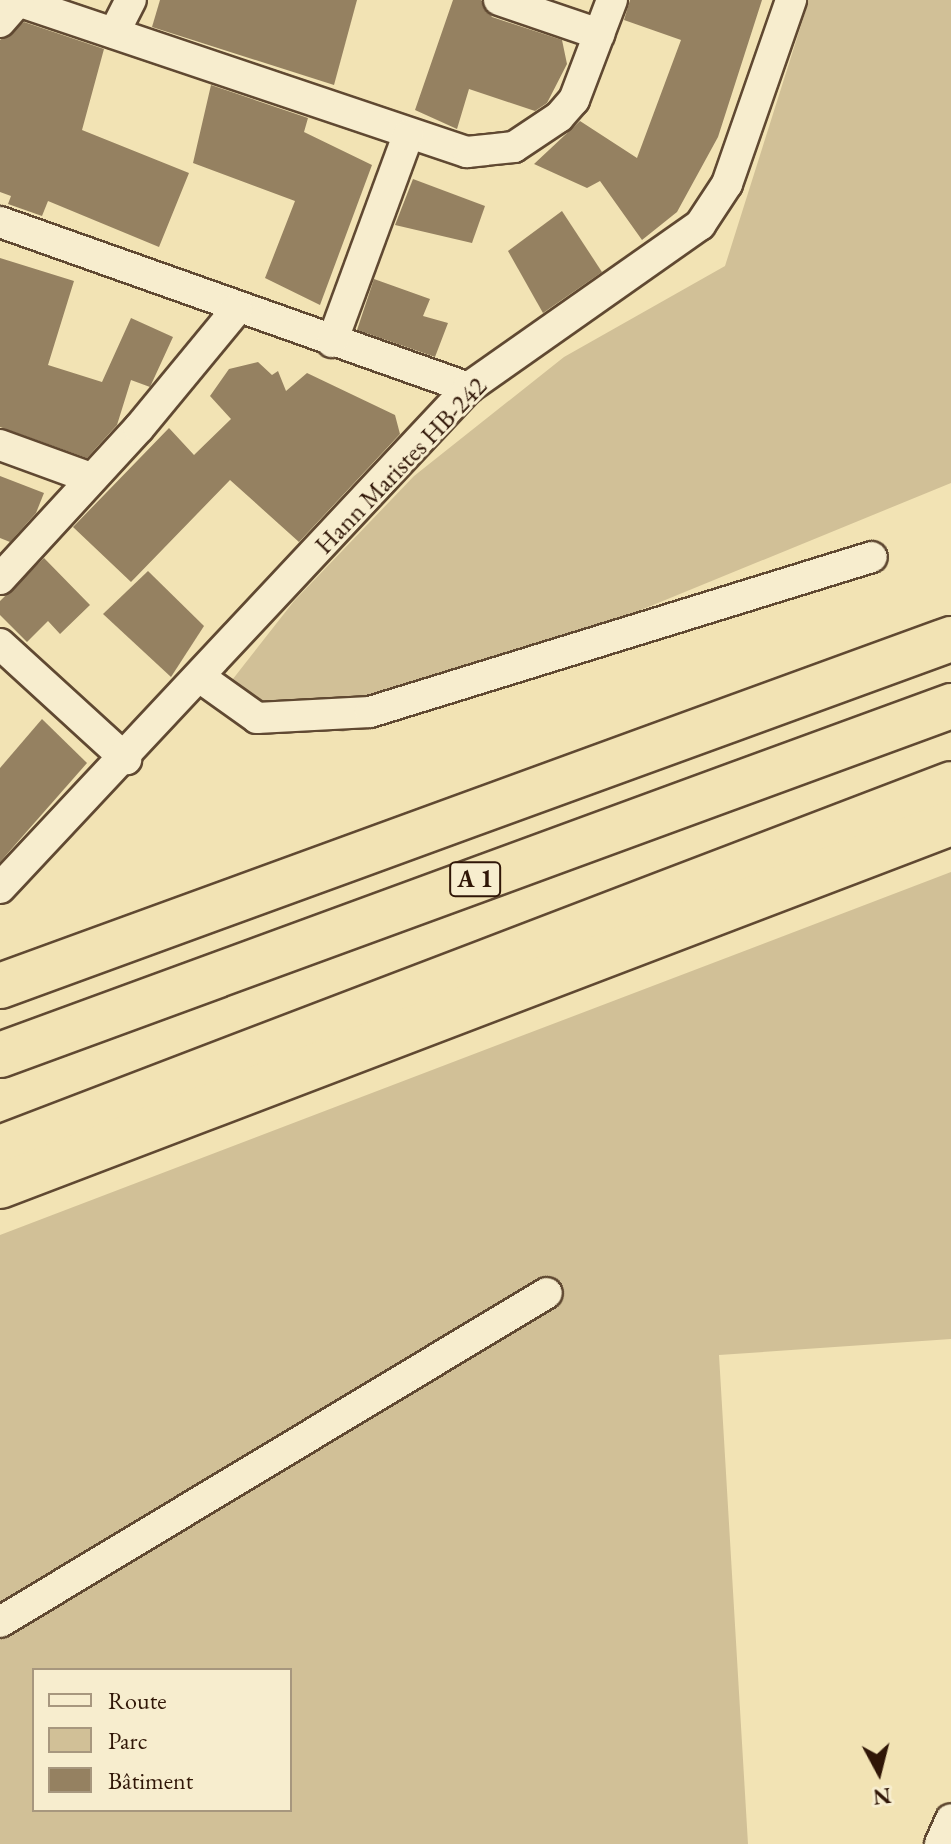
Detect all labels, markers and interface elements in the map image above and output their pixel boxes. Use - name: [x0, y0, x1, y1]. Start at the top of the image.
- street label: Hann Maristes HB-242: [309, 371, 493, 561]
- road number: A 1: [449, 859, 501, 899]
- legend: [32, 1668, 292, 1812]
- text: Route: [108, 1685, 167, 1716]
- text: Parc: [108, 1725, 147, 1756]
- north arrow: [839, 1732, 919, 1812]
- text: Bâtiment: [108, 1765, 193, 1796]
- text: N: [871, 1781, 893, 1812]

